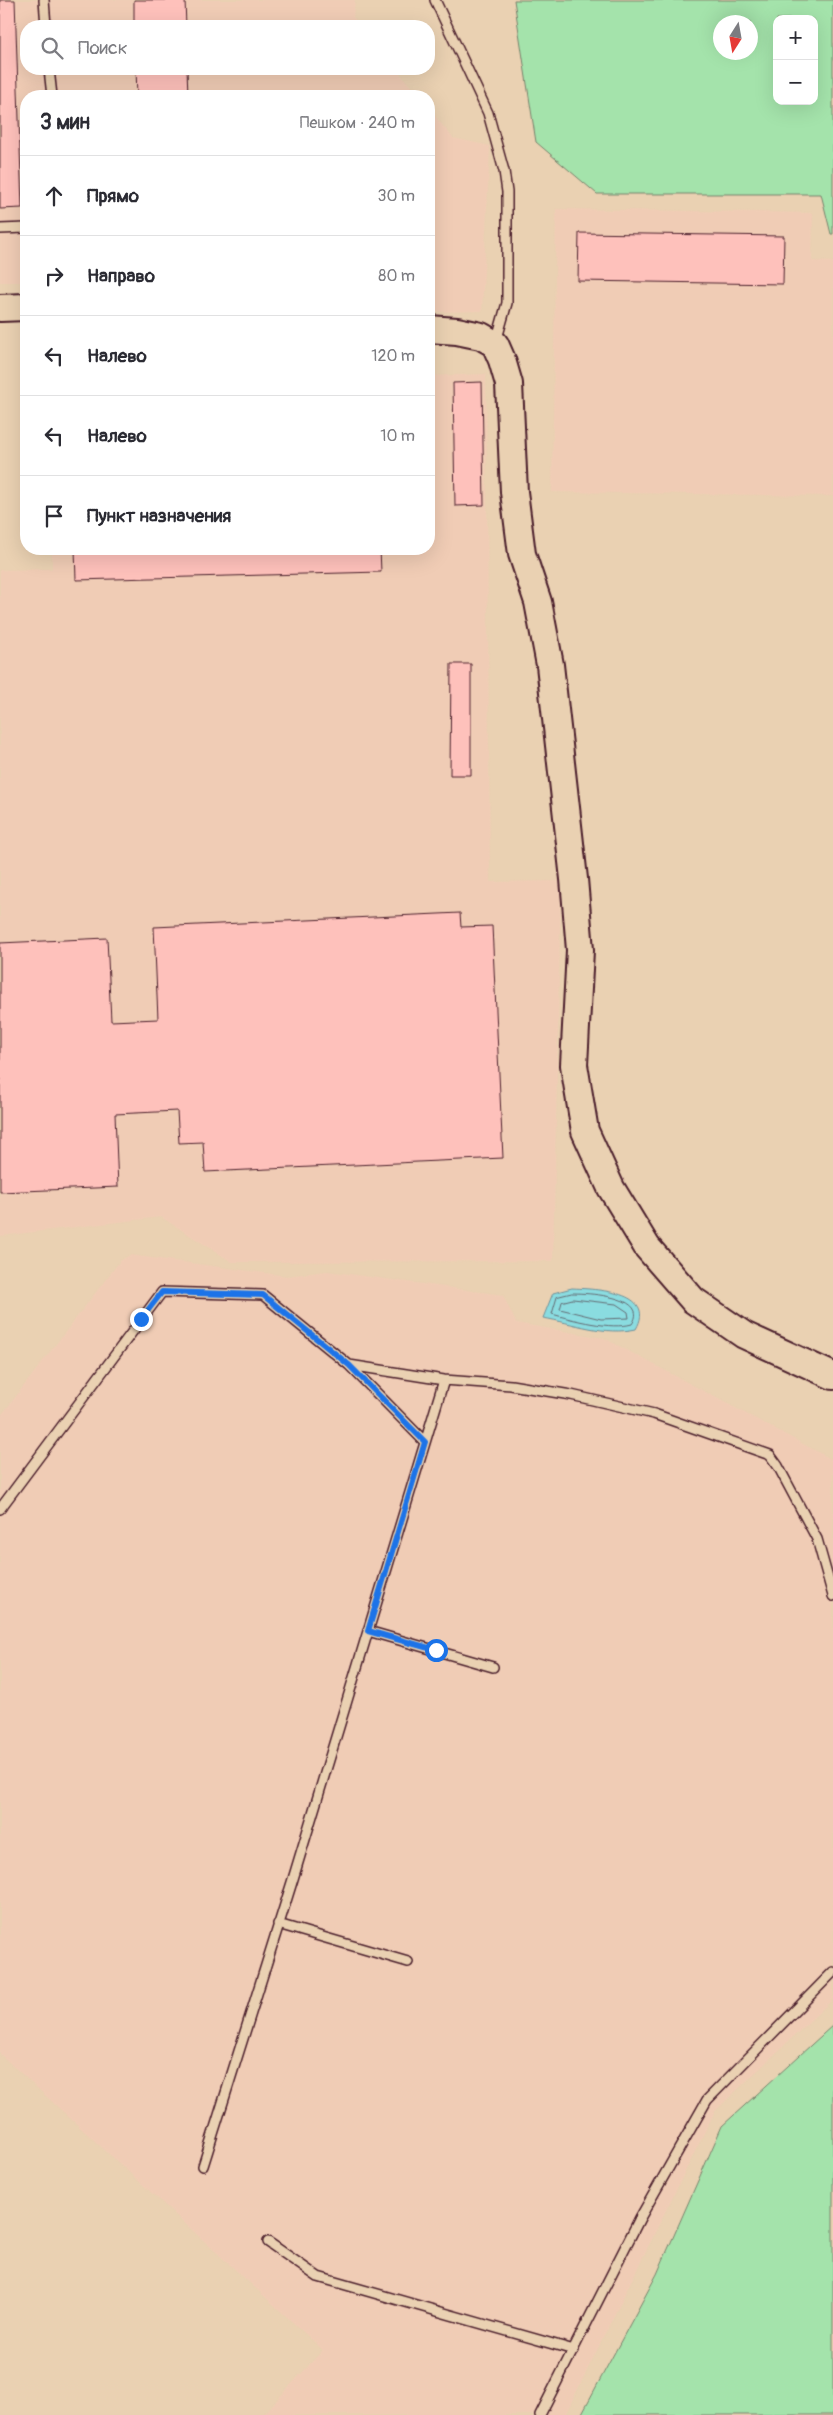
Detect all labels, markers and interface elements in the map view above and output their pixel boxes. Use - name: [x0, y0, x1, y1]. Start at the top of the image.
- north arrow: [713, 15, 758, 60]
- map controls: [773, 15, 818, 105]
- button: +: [773, 15, 818, 60]
- search box: [20, 20, 435, 75]
- icon: search: [38, 34, 66, 62]
- text: Поиск: [78, 36, 128, 60]
- button: −: [773, 60, 818, 105]
- text: 3 мин: [40, 109, 90, 136]
- text: Пешком · 240 m: [300, 113, 415, 133]
- icon: ahead: [40, 182, 68, 210]
- text: Прямо: [87, 184, 139, 208]
- text: 30 m: [377, 186, 415, 206]
- icon: right: [40, 262, 68, 290]
- text: Направо: [87, 264, 155, 288]
- text: 80 m: [378, 266, 415, 286]
- icon: left: [40, 342, 68, 370]
- text: Налево: [87, 344, 147, 368]
- text: 120 m: [371, 346, 415, 366]
- icon: left: [40, 422, 68, 450]
- text: Налево: [87, 424, 147, 448]
- text: 10 m: [380, 426, 415, 446]
- icon: arrive: [40, 502, 68, 530]
- text: Пункт назначения: [87, 504, 231, 528]
- route end: [130, 1308, 153, 1331]
- route start: [425, 1639, 448, 1662]

